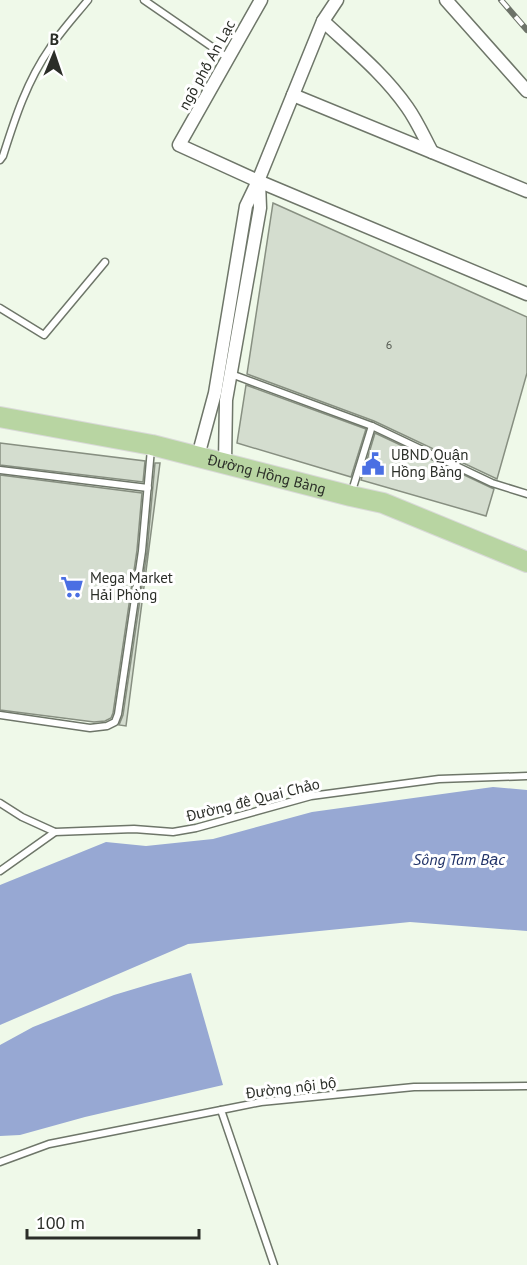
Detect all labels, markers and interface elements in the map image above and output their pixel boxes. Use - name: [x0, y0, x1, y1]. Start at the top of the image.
- street label: ngõ phố An Lạc: [174, 16, 239, 113]
- north arrow: [24, 24, 84, 84]
- text: B: [49, 29, 60, 49]
- house number: 6: [386, 337, 392, 352]
- place label: UBND Quận Hồng Bàng: [391, 445, 468, 481]
- street label: Đường Hồng Bàng: [205, 449, 328, 498]
- public building icon: UBND Quận Hồng Bàng: [360, 451, 386, 477]
- place label: Mega Market Hải Phòng: [90, 568, 173, 604]
- supermarket icon: Mega Market Hải Phòng: [59, 574, 85, 600]
- street label: Đường đê Quai Chảo: [183, 774, 321, 826]
- water label: Sông Tam Bạc: [413, 849, 505, 869]
- street label: Đường nội bộ: [244, 1073, 337, 1103]
- scale bar: [27, 1202, 200, 1240]
- text: 100 m: [36, 1211, 85, 1234]

